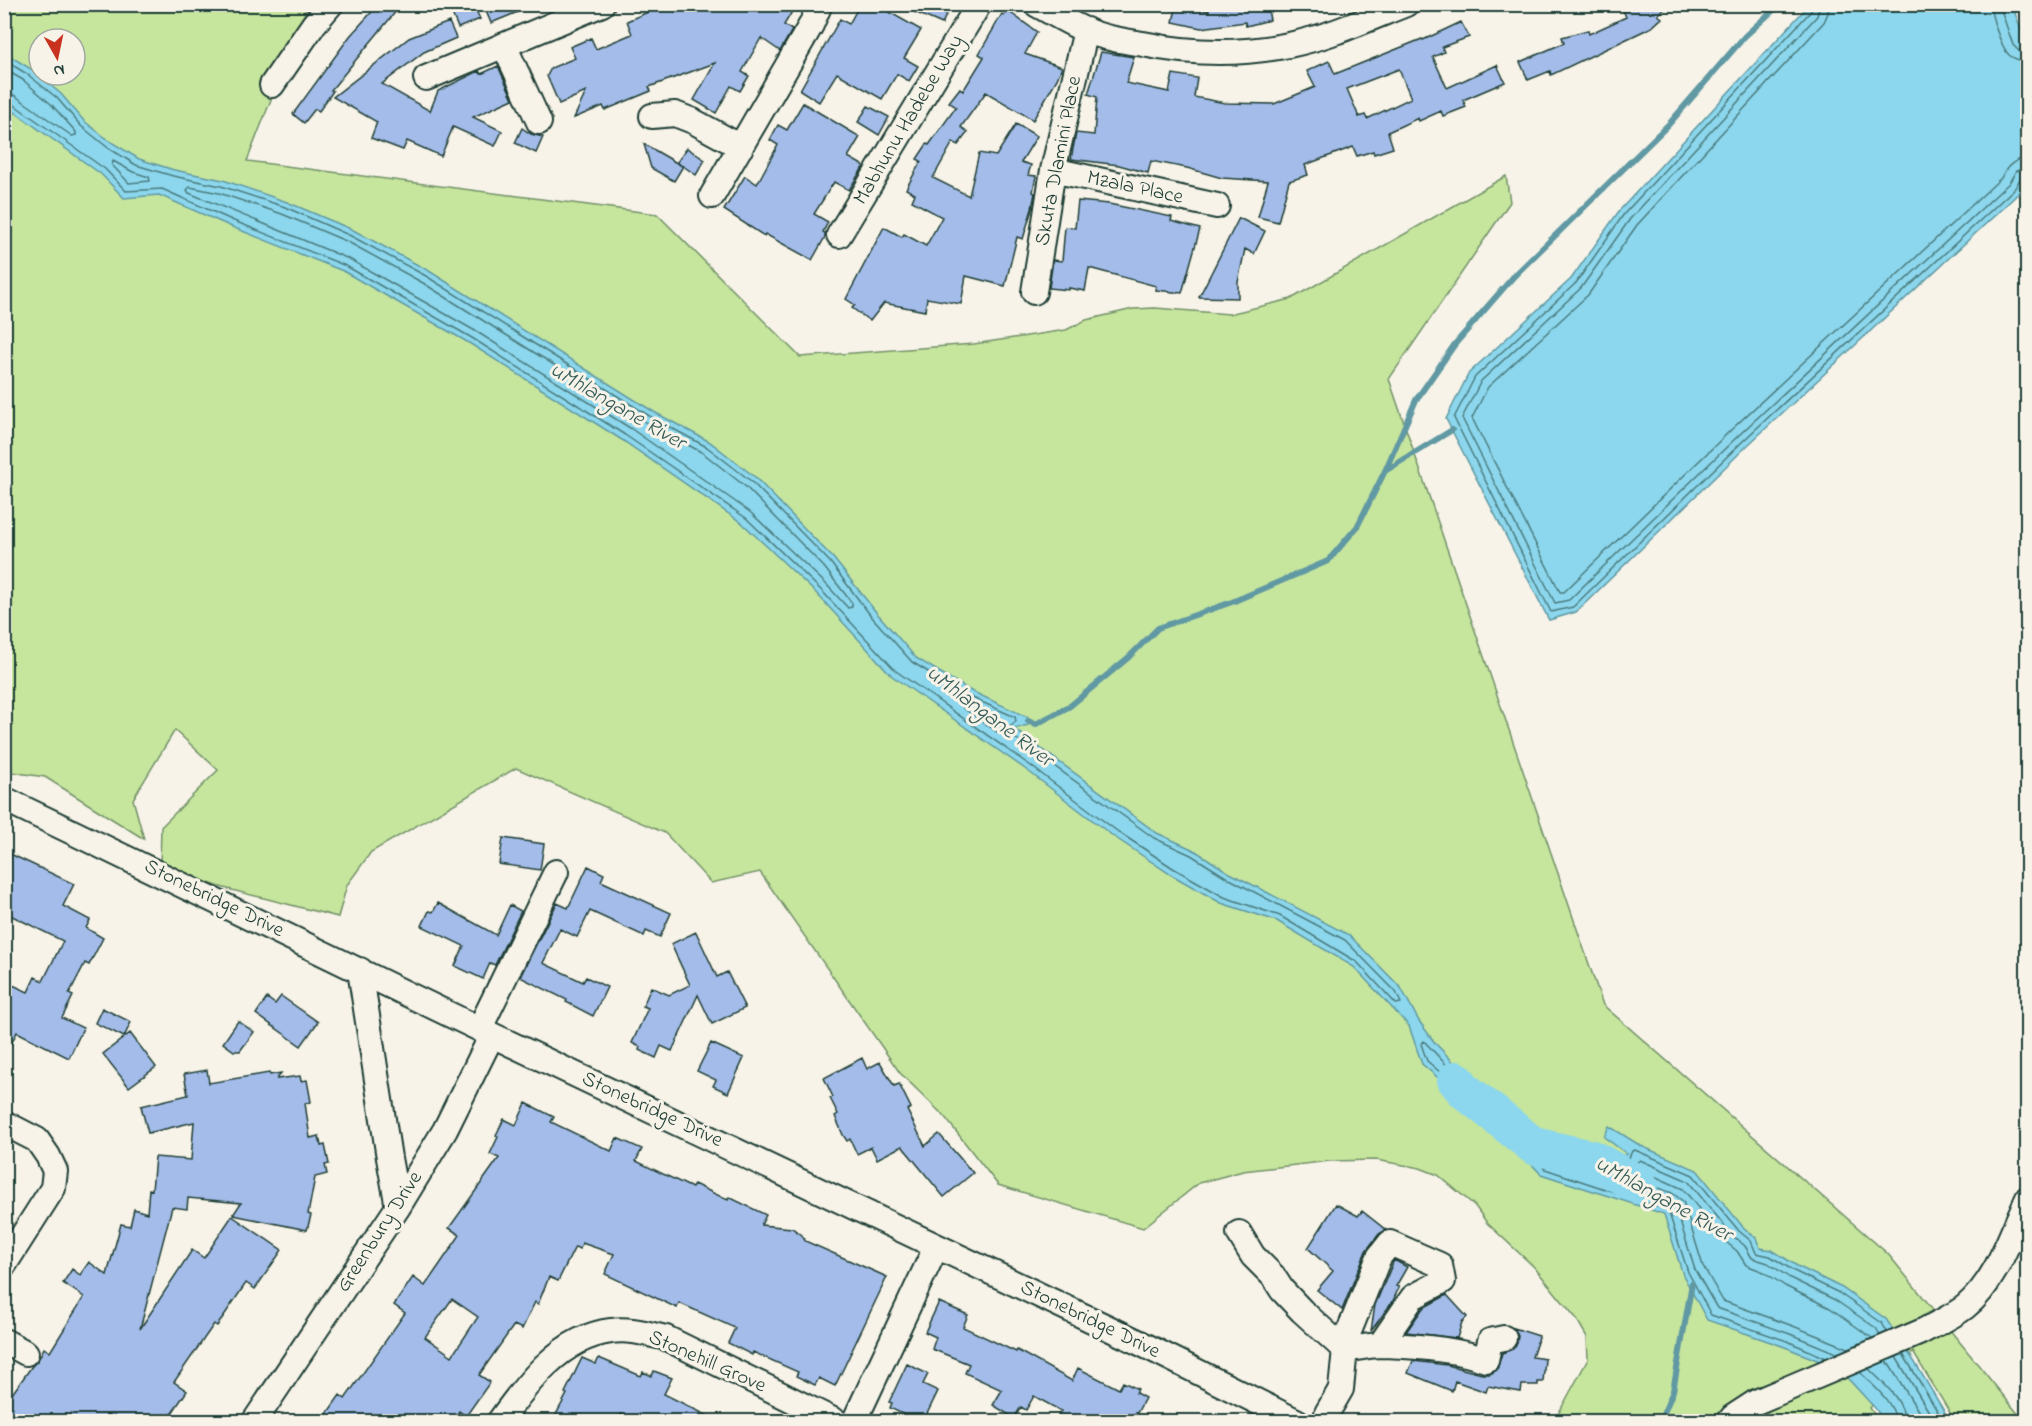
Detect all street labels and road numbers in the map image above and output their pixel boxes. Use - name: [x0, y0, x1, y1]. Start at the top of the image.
- street label: Mabhunu Hadebe Way: [846, 29, 973, 212]
- street label: Skuta Dlamini Place: [1028, 73, 1090, 249]
- street label: Mzala Place: [1084, 163, 1186, 213]
- street label: Stonebridge Drive: [138, 852, 290, 948]
- street label: Stonebridge Drive: [576, 1064, 728, 1158]
- street label: Greenbury Drive: [330, 1165, 432, 1300]
- street label: Stonebridge Drive: [1014, 1273, 1166, 1369]
- street label: Stonehill Grove: [643, 1323, 771, 1402]

